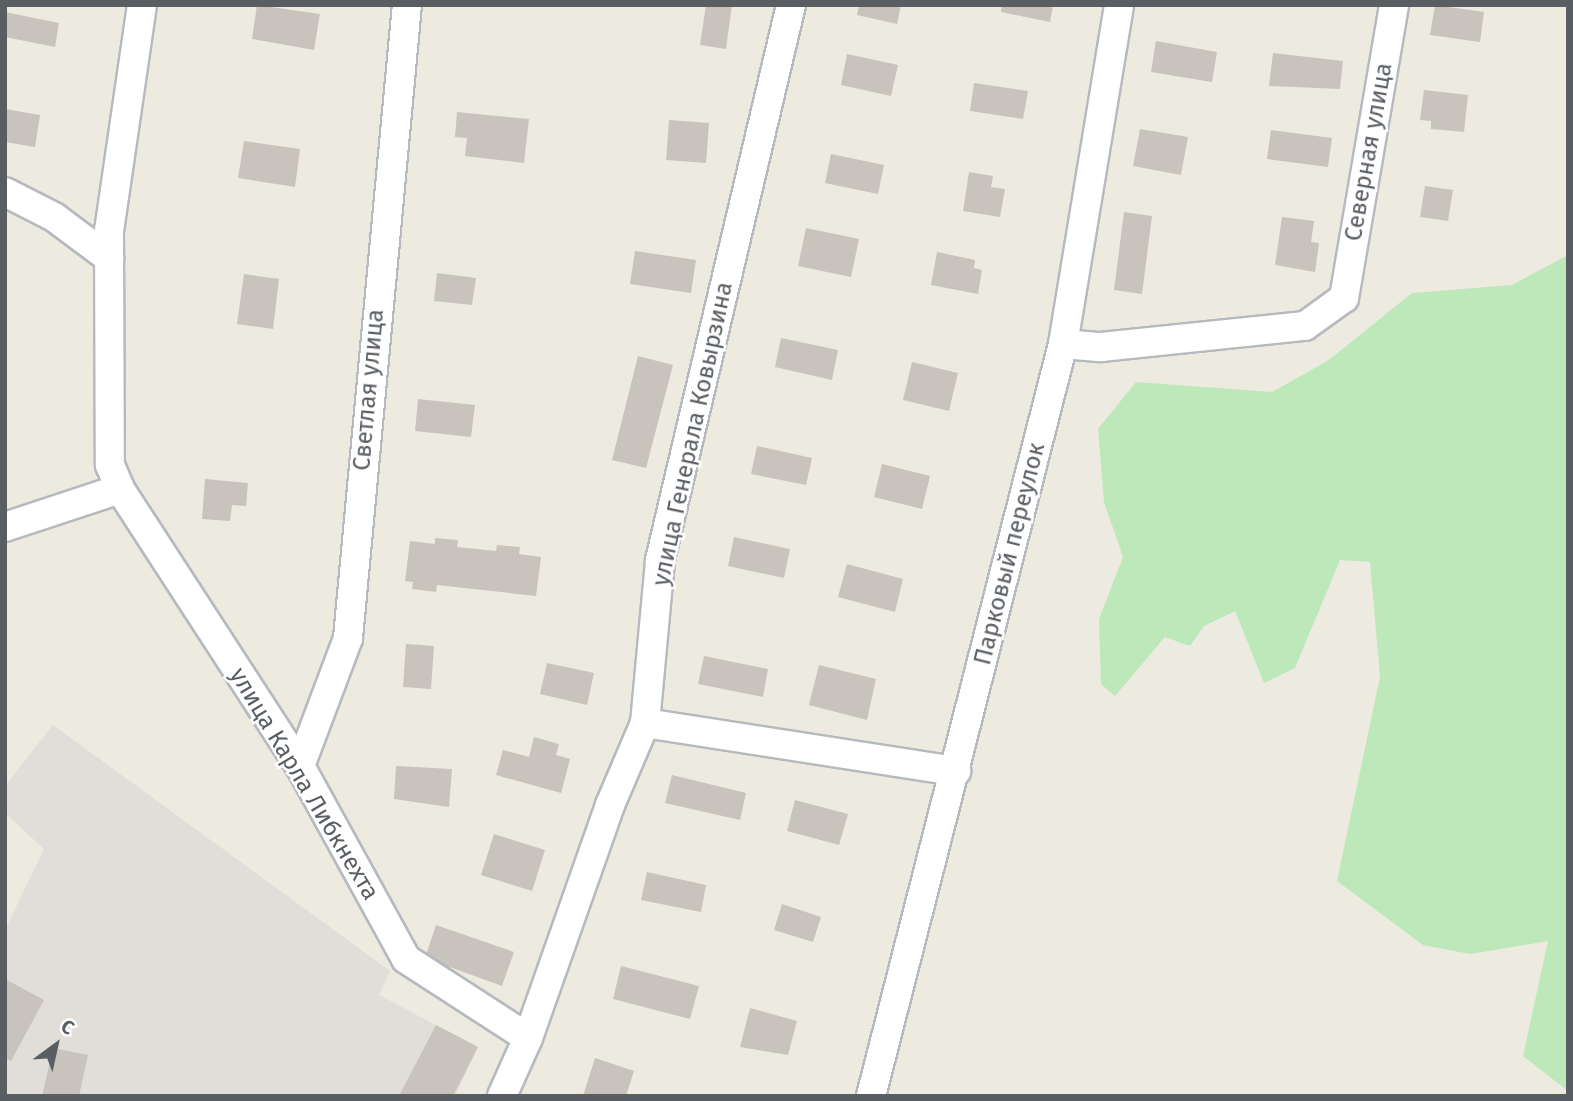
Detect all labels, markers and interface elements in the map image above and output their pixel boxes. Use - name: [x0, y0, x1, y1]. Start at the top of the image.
- street label: Северная улица: [1339, 61, 1399, 243]
- street label: улица Генерала Ковырзина: [647, 279, 739, 589]
- street label: Светлая улица: [348, 308, 390, 472]
- street label: Парковый переулок: [968, 440, 1052, 668]
- street label: улица Карла Либкнехта: [223, 663, 385, 905]
- north arrow: [21, 1010, 91, 1080]
- text: С: [57, 1014, 79, 1040]

